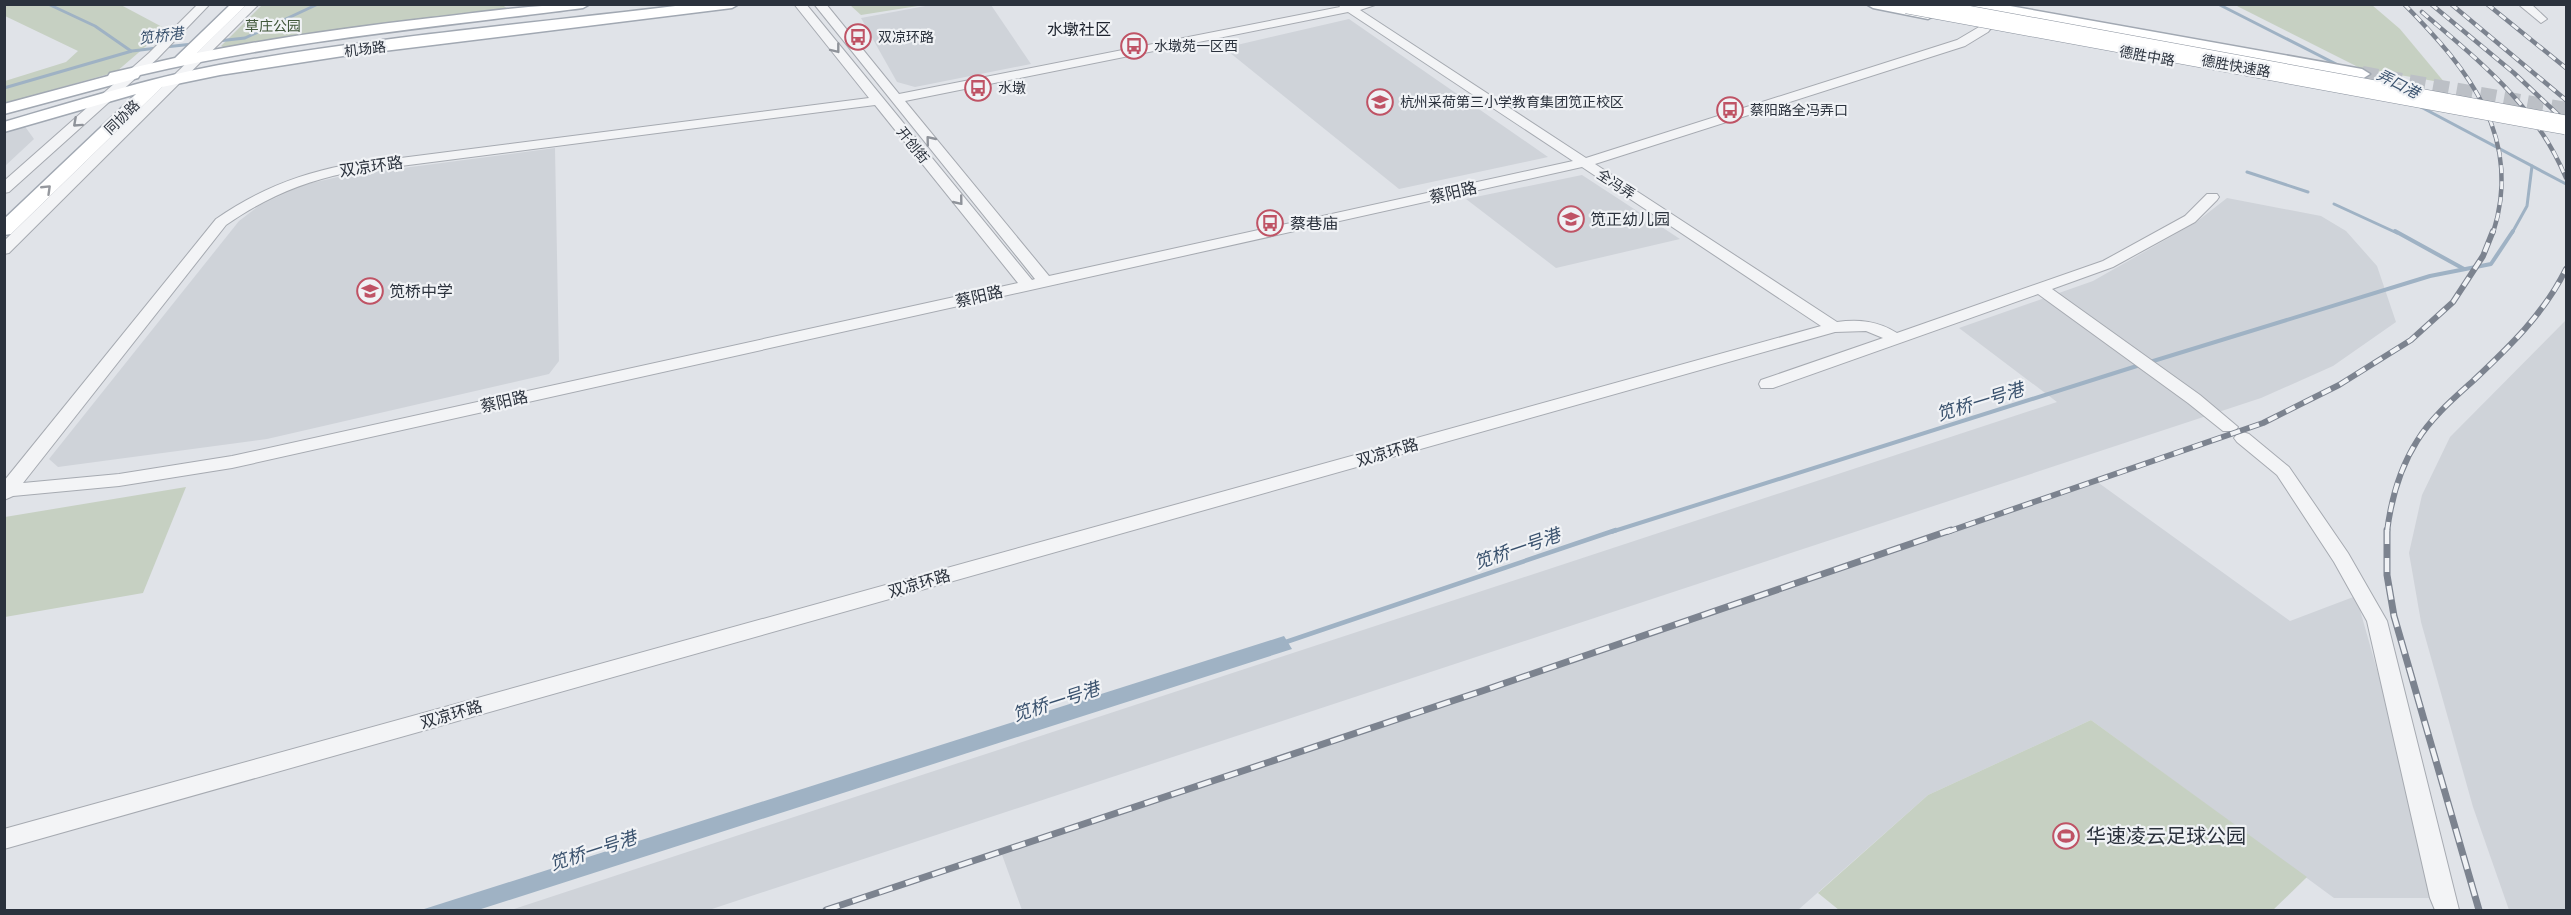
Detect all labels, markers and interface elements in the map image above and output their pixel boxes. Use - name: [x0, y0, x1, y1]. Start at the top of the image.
- park label: 草庄公园: [245, 16, 301, 35]
- district label: 水墩社区: [1047, 18, 1111, 40]
- water label: 笕桥港: [137, 22, 187, 49]
- bus stop icon: 双凉环路: [843, 22, 873, 52]
- place label: 双凉环路: [878, 27, 934, 46]
- bus stop icon: 水墩苑一区西: [1119, 31, 1149, 61]
- place label: 水墩苑一区西: [1154, 36, 1238, 55]
- street label: 机场路: [343, 37, 387, 60]
- street label: 德胜中路: [2118, 41, 2176, 70]
- one-way arrow: [829, 42, 840, 53]
- street label: 德胜快速路: [2200, 50, 2272, 81]
- water label: 弄口港: [2373, 64, 2425, 104]
- bus stop icon: 水墩: [963, 73, 993, 103]
- place label: 水墩: [998, 78, 1026, 97]
- school or university icon: 杭州采荷第三小学教育集团笕正校区: [1365, 87, 1395, 117]
- place label: 杭州采荷第三小学教育集团笕正校区: [1400, 92, 1624, 111]
- street label: 同协路: [100, 95, 143, 138]
- bus stop icon: 蔡阳路全冯弄口: [1715, 95, 1745, 125]
- place label: 蔡阳路全冯弄口: [1750, 100, 1848, 119]
- one-way arrow: [74, 116, 84, 127]
- street label: 开创街: [893, 122, 934, 167]
- one-way arrow: [926, 136, 937, 147]
- street label: 双凉环路: [338, 151, 404, 181]
- street label: 全冯弄: [1593, 164, 1639, 203]
- street label: 蔡阳路: [1427, 176, 1479, 208]
- one-way arrow: [39, 186, 50, 197]
- one-way arrow: [952, 194, 963, 205]
- school or university icon: 笕正幼儿园: [1556, 204, 1586, 234]
- bus stop icon: 蔡巷庙: [1255, 208, 1285, 238]
- place label: 笕正幼儿园: [1590, 208, 1670, 230]
- place label: 蔡巷庙: [1290, 212, 1338, 234]
- school or university icon: 笕桥中学: [355, 276, 385, 306]
- place label: 笕桥中学: [389, 280, 453, 302]
- street label: 蔡阳路: [953, 280, 1005, 312]
- water label: 笕桥一号港: [1933, 376, 2029, 426]
- street label: 蔡阳路: [478, 385, 530, 417]
- street label: 双凉环路: [1353, 433, 1421, 471]
- water label: 笕桥一号港: [1470, 521, 1566, 574]
- street label: 双凉环路: [885, 564, 953, 602]
- water label: 笕桥一号港: [1009, 675, 1105, 726]
- street label: 双凉环路: [417, 695, 485, 733]
- sports icon: 华速凌云足球公园: [2051, 821, 2081, 851]
- place label: 华速凌云足球公园: [2086, 822, 2246, 849]
- water label: 笕桥一号港: [546, 824, 642, 875]

